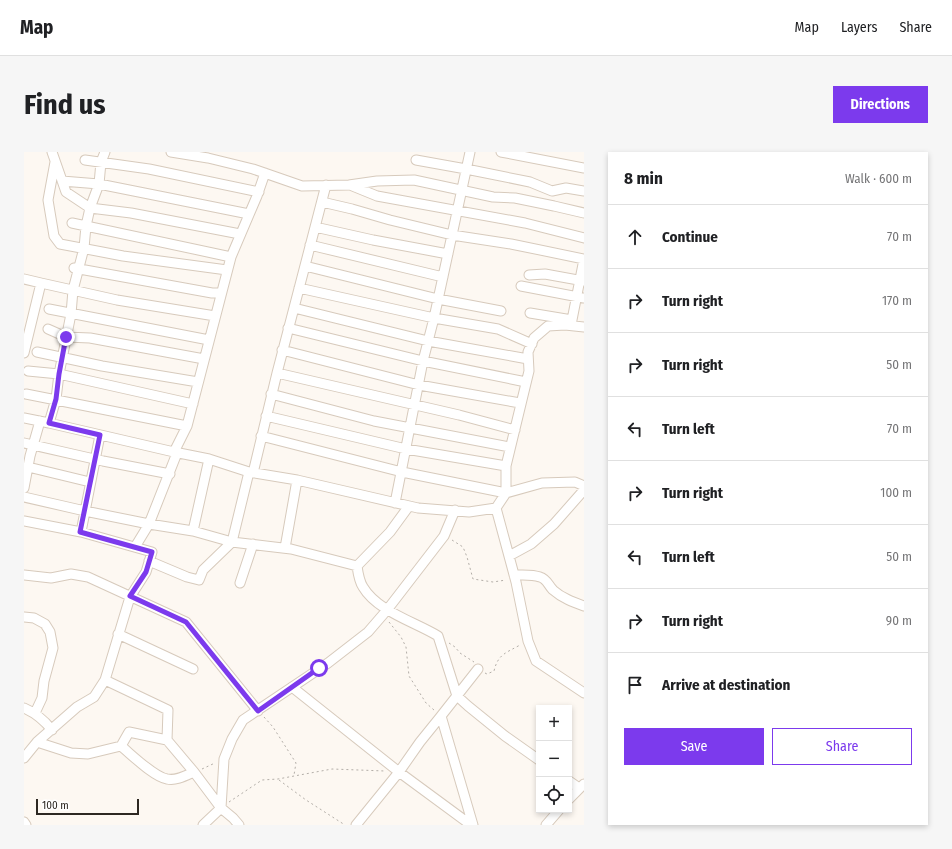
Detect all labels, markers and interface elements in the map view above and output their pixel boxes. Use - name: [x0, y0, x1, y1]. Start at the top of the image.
- text: Map: [20, 16, 53, 39]
- text: Map: [795, 19, 819, 36]
- text: Layers: [841, 19, 877, 36]
- text: Share: [899, 19, 932, 36]
- button: Directions: [833, 86, 928, 123]
- text: Find us: [24, 88, 106, 121]
- text: 8 min: [624, 168, 663, 189]
- text: Walk · 600 m: [845, 171, 912, 186]
- icon: ahead: [624, 226, 646, 248]
- text: Continue: [662, 228, 718, 246]
- text: 70 m: [887, 229, 912, 244]
- icon: right: [624, 290, 646, 312]
- text: Turn right: [662, 292, 723, 310]
- text: 170 m: [882, 293, 912, 308]
- route end: [57, 328, 75, 346]
- icon: right: [624, 354, 646, 376]
- text: Turn right: [662, 356, 723, 374]
- text: 50 m: [886, 357, 912, 372]
- icon: left: [624, 418, 646, 440]
- text: Turn left: [662, 420, 715, 438]
- text: 70 m: [887, 421, 912, 436]
- icon: right: [624, 482, 646, 504]
- text: Turn right: [662, 484, 723, 502]
- text: 100 m: [880, 485, 912, 500]
- icon: left: [624, 546, 646, 568]
- text: Turn left: [662, 548, 715, 566]
- text: 50 m: [886, 549, 912, 564]
- icon: right: [624, 610, 646, 632]
- text: Turn right: [662, 612, 723, 630]
- text: 90 m: [886, 613, 912, 628]
- route start: [310, 659, 328, 677]
- icon: arrive: [624, 674, 646, 696]
- text: Arrive at destination: [662, 676, 790, 694]
- map controls: [536, 705, 572, 813]
- button: +: [536, 705, 572, 741]
- button: Save: [624, 728, 764, 765]
- button: Share: [772, 728, 912, 765]
- button: −: [536, 741, 572, 777]
- button: locate: [536, 777, 572, 813]
- scale bar: [36, 797, 139, 816]
- text: 100 m: [42, 799, 69, 812]

